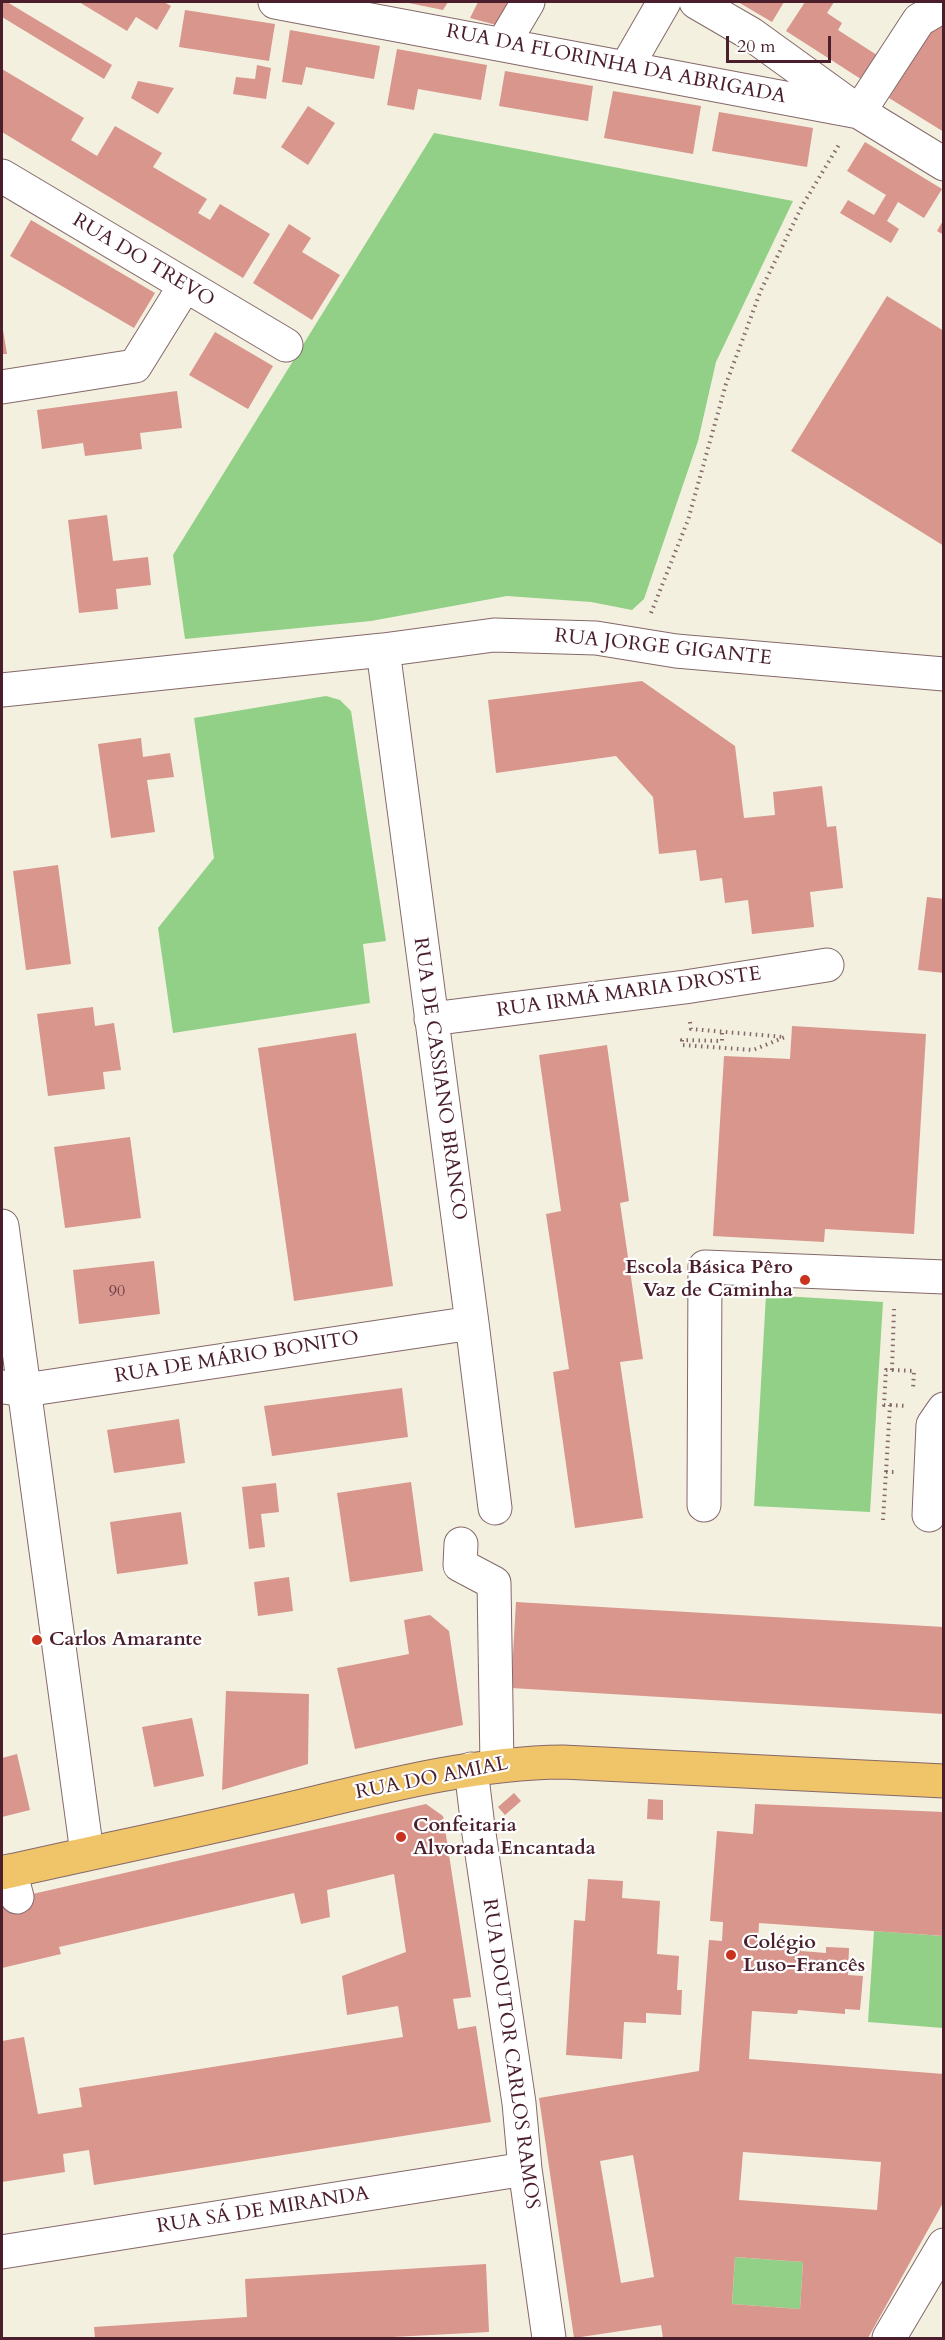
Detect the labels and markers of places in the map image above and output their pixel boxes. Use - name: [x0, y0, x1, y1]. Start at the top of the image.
- place label: Escola Básica Pêro Vaz de Caminha: [625, 1256, 793, 1303]
- marker: Escola Básica Pêro Vaz de Caminha: [798, 1273, 812, 1287]
- place label: Carlos Amarante: [49, 1628, 202, 1652]
- marker: Carlos Amarante: [30, 1633, 44, 1647]
- place label: Confeitaria Alvorada Encantada: [413, 1814, 596, 1861]
- marker: Confeitaria Alvorada Encantada: [394, 1830, 408, 1844]
- place label: Colégio Luso-Francês: [743, 1931, 865, 1978]
- marker: Colégio Luso-Francês: [724, 1948, 738, 1962]

